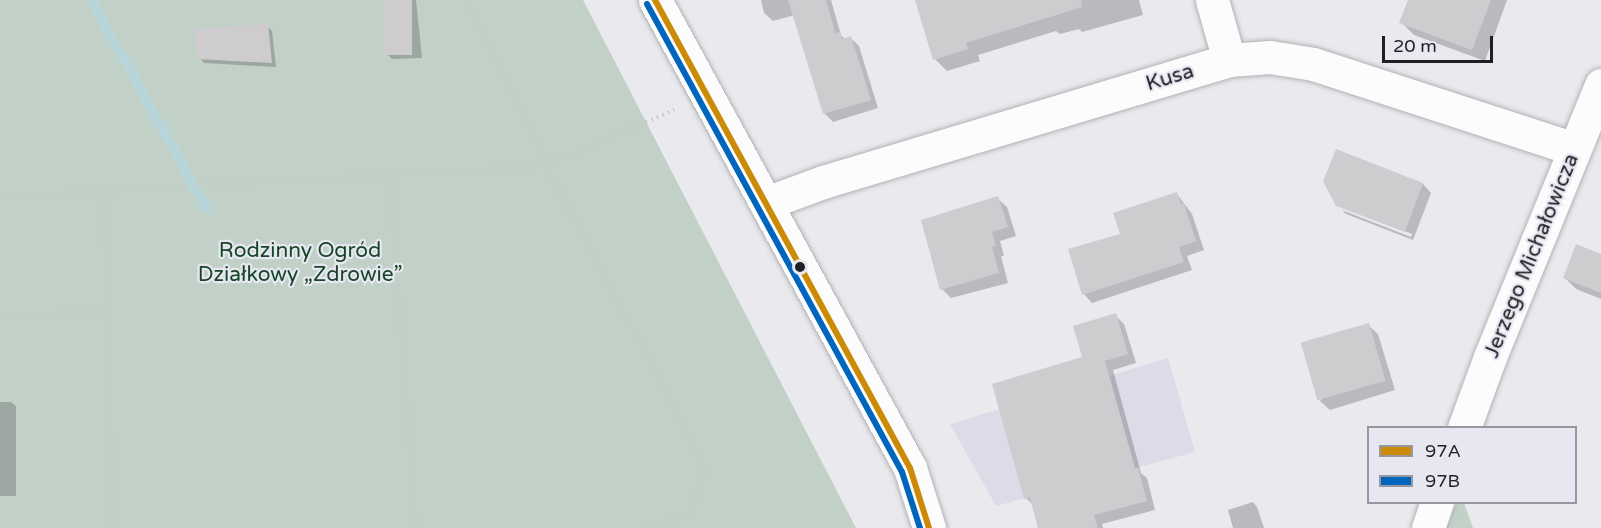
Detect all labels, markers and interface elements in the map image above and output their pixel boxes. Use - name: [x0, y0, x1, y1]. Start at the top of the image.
- scale bar: [1385, 24, 1496, 62]
- text: 20 m: [1393, 35, 1437, 57]
- street label: Kusa: [1143, 59, 1197, 97]
- street label: Jerzego Michałowicza: [1479, 150, 1585, 362]
- park label: Rodzinny Ogród Działkowy „Zdrowie”: [198, 238, 402, 288]
- unlabelled marker: [794, 261, 806, 273]
- legend: [1367, 426, 1577, 504]
- text: 97A: [1425, 440, 1461, 462]
- text: 97B: [1425, 470, 1460, 492]

